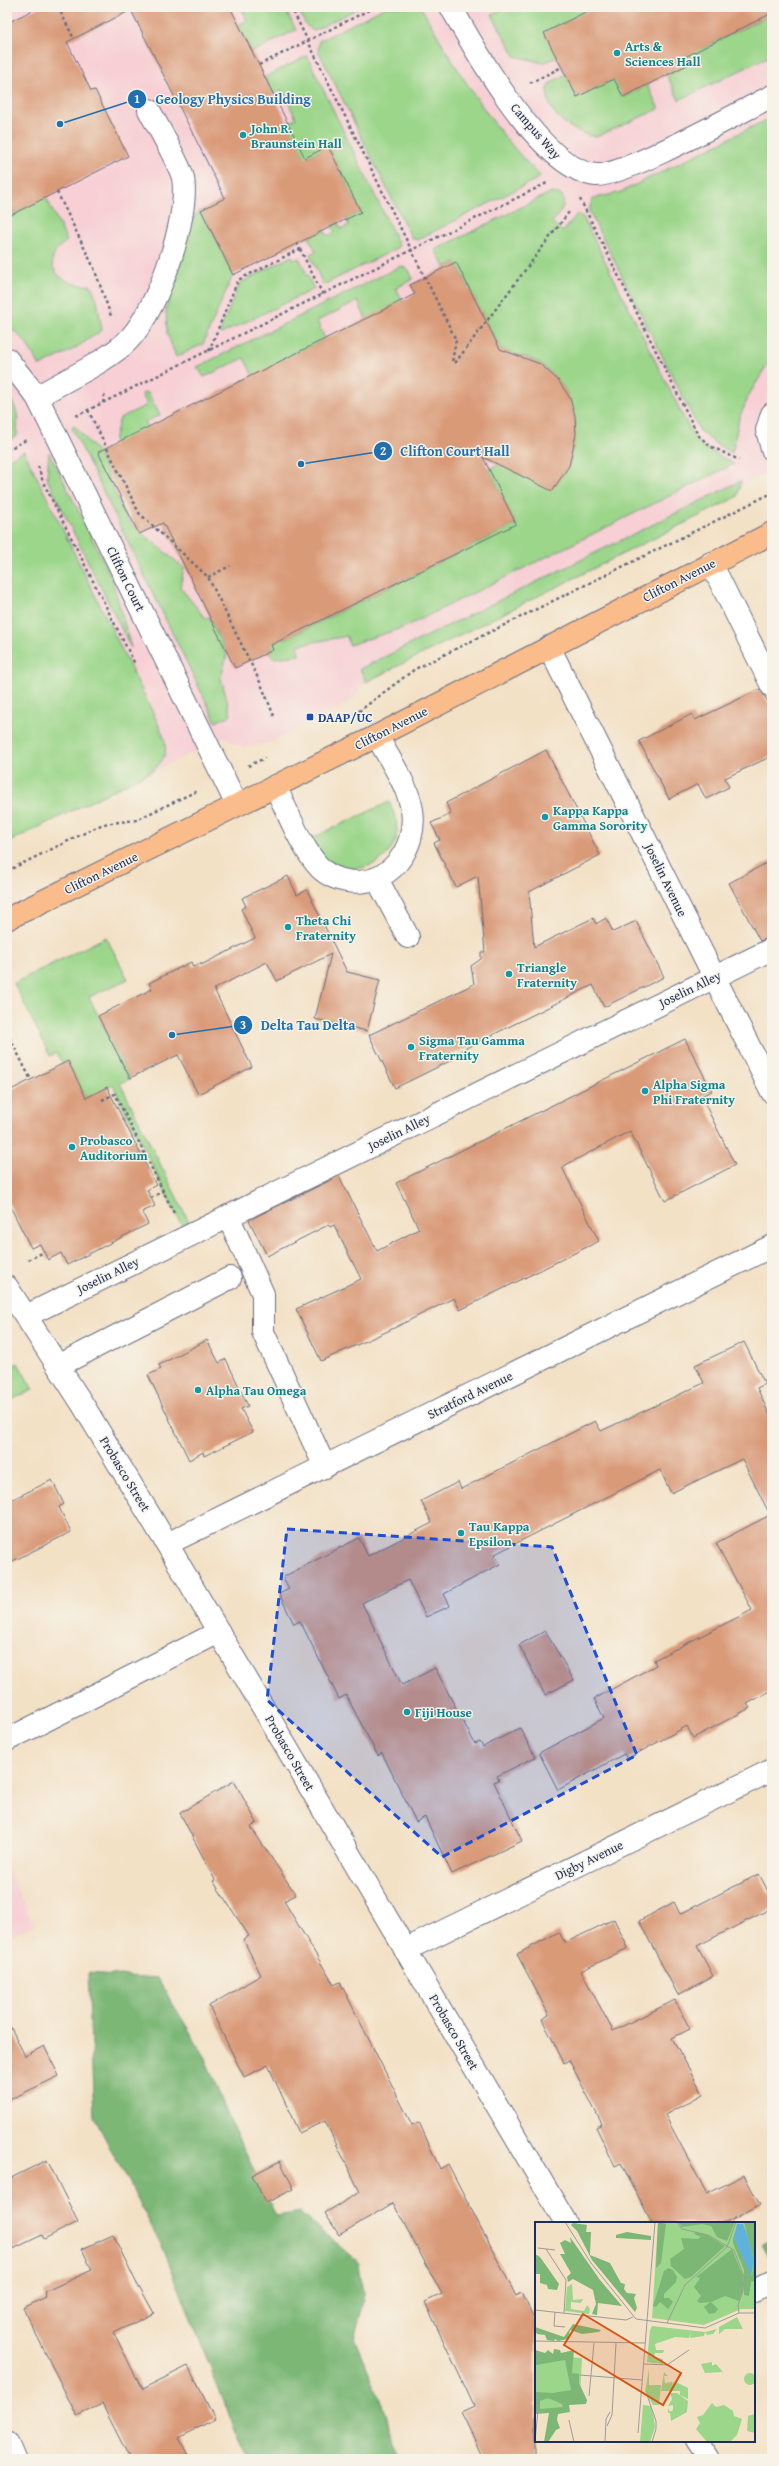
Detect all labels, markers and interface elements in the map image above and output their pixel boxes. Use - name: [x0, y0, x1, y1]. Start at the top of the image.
- place label: Arts & Sciences Hall: [625, 37, 701, 71]
- marker: Arts & Sciences Hall: [612, 48, 622, 58]
- callout: Geology Physics Building: [127, 86, 318, 112]
- text: Geology Physics Building: [155, 89, 311, 109]
- text: 1: [134, 90, 140, 107]
- street label: Campus Way: [506, 99, 566, 164]
- place label: John R. Braunstein Hall: [249, 119, 342, 153]
- marker: John R. Braunstein Hall: [238, 130, 248, 140]
- callout: Clifton Court Hall: [373, 438, 518, 464]
- text: Clifton Court Hall: [400, 441, 510, 461]
- text: 2: [380, 442, 386, 459]
- street label: Clifton Court: [102, 543, 150, 615]
- street label: Clifton Avenue: [639, 553, 719, 607]
- street label: Clifton Avenue: [351, 701, 431, 755]
- place label: DAAP/UC: [318, 708, 373, 727]
- marker: DAAP/UC: [305, 712, 315, 722]
- place label: Kappa Kappa Gamma Sorority: [553, 801, 648, 835]
- marker: Kappa Kappa Gamma Sorority: [540, 812, 550, 822]
- street label: Joselin Avenue: [639, 838, 692, 920]
- street label: Clifton Avenue: [61, 847, 141, 899]
- place label: Theta Chi Fraternity: [296, 911, 356, 945]
- marker: Theta Chi Fraternity: [283, 922, 293, 932]
- place label: Triangle Fraternity: [517, 958, 577, 992]
- street label: Joselin Alley: [654, 966, 725, 1013]
- marker: Triangle Fraternity: [504, 969, 514, 979]
- callout: Delta Tau Delta: [233, 1012, 363, 1038]
- text: Delta Tau Delta: [261, 1015, 356, 1035]
- text: 3: [240, 1016, 246, 1033]
- place label: Sigma Tau Gamma Fraternity: [419, 1031, 525, 1065]
- marker: Sigma Tau Gamma Fraternity: [406, 1042, 416, 1052]
- place label: Alpha Sigma Phi Fraternity: [653, 1075, 735, 1109]
- marker: Alpha Sigma Phi Fraternity: [640, 1086, 650, 1096]
- street label: Joselin Alley: [363, 1109, 434, 1156]
- place label: Probasco Auditorium: [80, 1131, 149, 1165]
- marker: Probasco Auditorium: [67, 1142, 77, 1152]
- street label: Joselin Alley: [72, 1252, 143, 1299]
- street label: Stratford Avenue: [424, 1366, 516, 1424]
- place label: Alpha Tau Omega: [206, 1381, 307, 1400]
- marker: Alpha Tau Omega: [193, 1385, 203, 1395]
- street label: Probasco Street: [95, 1433, 155, 1516]
- place label: Tau Kappa Epsilon: [469, 1517, 530, 1551]
- marker: Tau Kappa Epsilon: [456, 1528, 466, 1538]
- place label: Fiji House: [415, 1703, 472, 1722]
- marker: Fiji House: [402, 1707, 412, 1717]
- street label: Probasco Street: [261, 1711, 320, 1795]
- street label: Digby Avenue: [552, 1835, 626, 1885]
- street label: Probasco Street: [425, 1990, 484, 2074]
- inset map: [535, 2222, 755, 2442]

